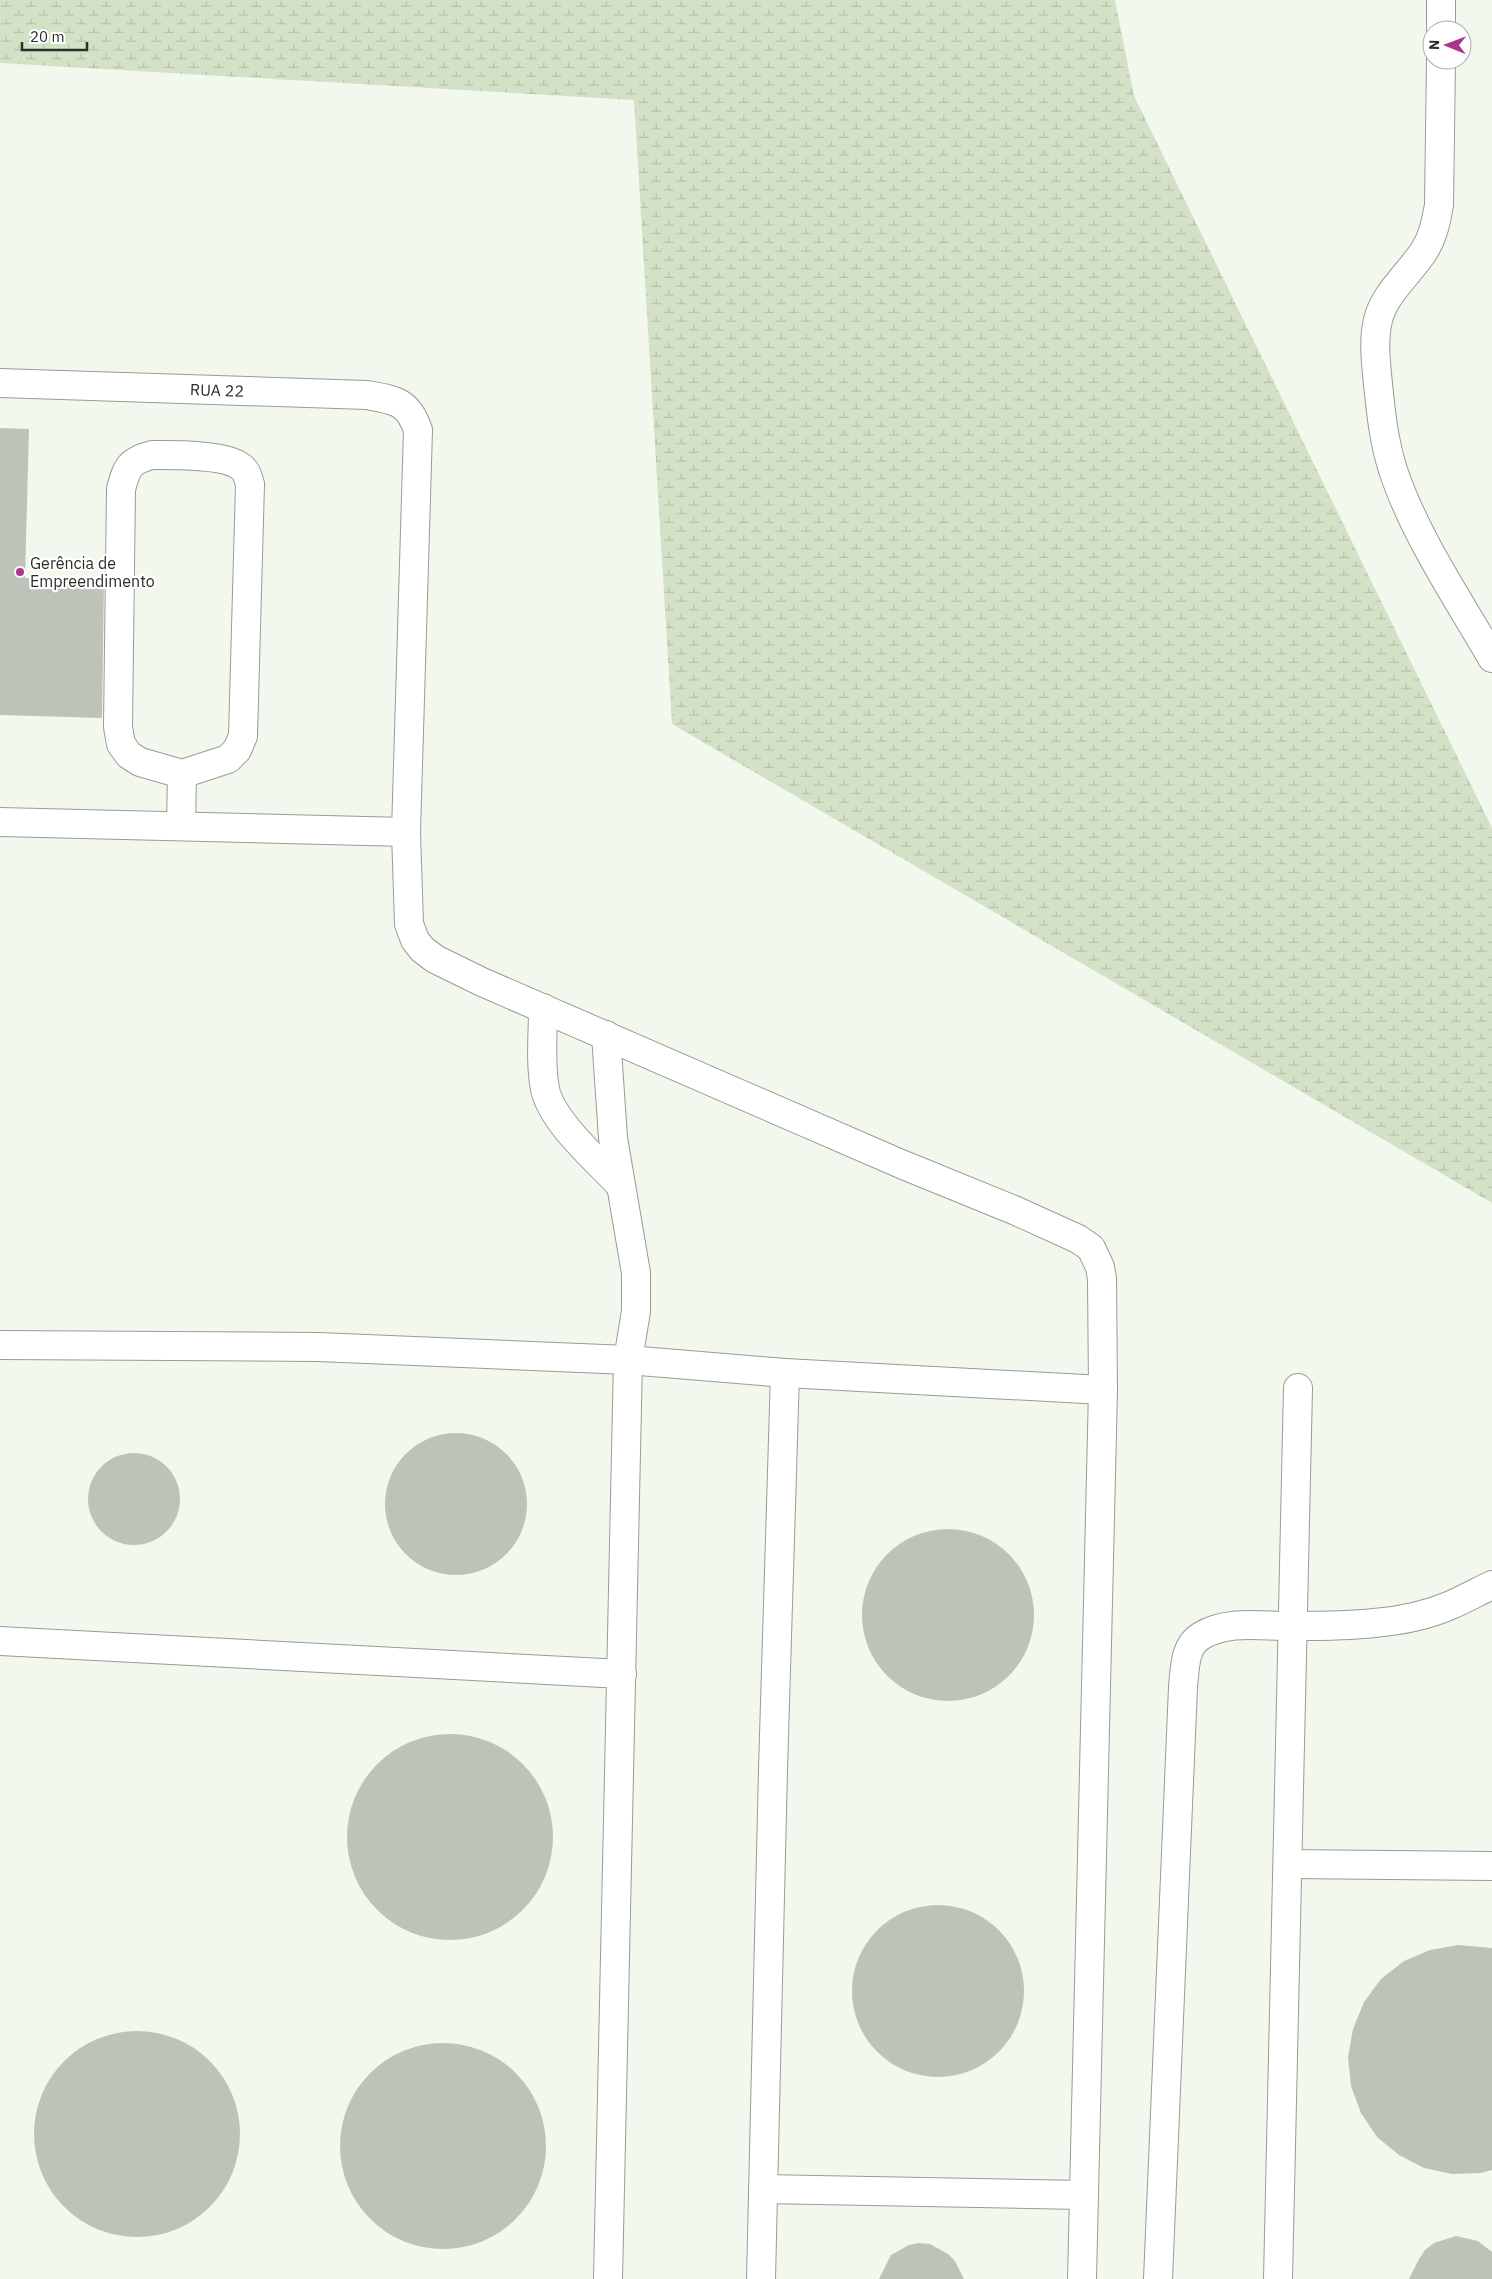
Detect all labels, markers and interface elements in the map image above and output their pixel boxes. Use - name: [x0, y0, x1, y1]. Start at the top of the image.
- scale bar: [22, 20, 88, 52]
- north arrow: [1422, 20, 1472, 70]
- text: 20 m: [30, 27, 65, 46]
- text: N: [1425, 40, 1443, 50]
- street label: RUA 22: [190, 379, 244, 401]
- place label: Gerência de Empreendimento: [30, 553, 155, 591]
- marker: Gerência de Empreendimento: [14, 566, 26, 578]

